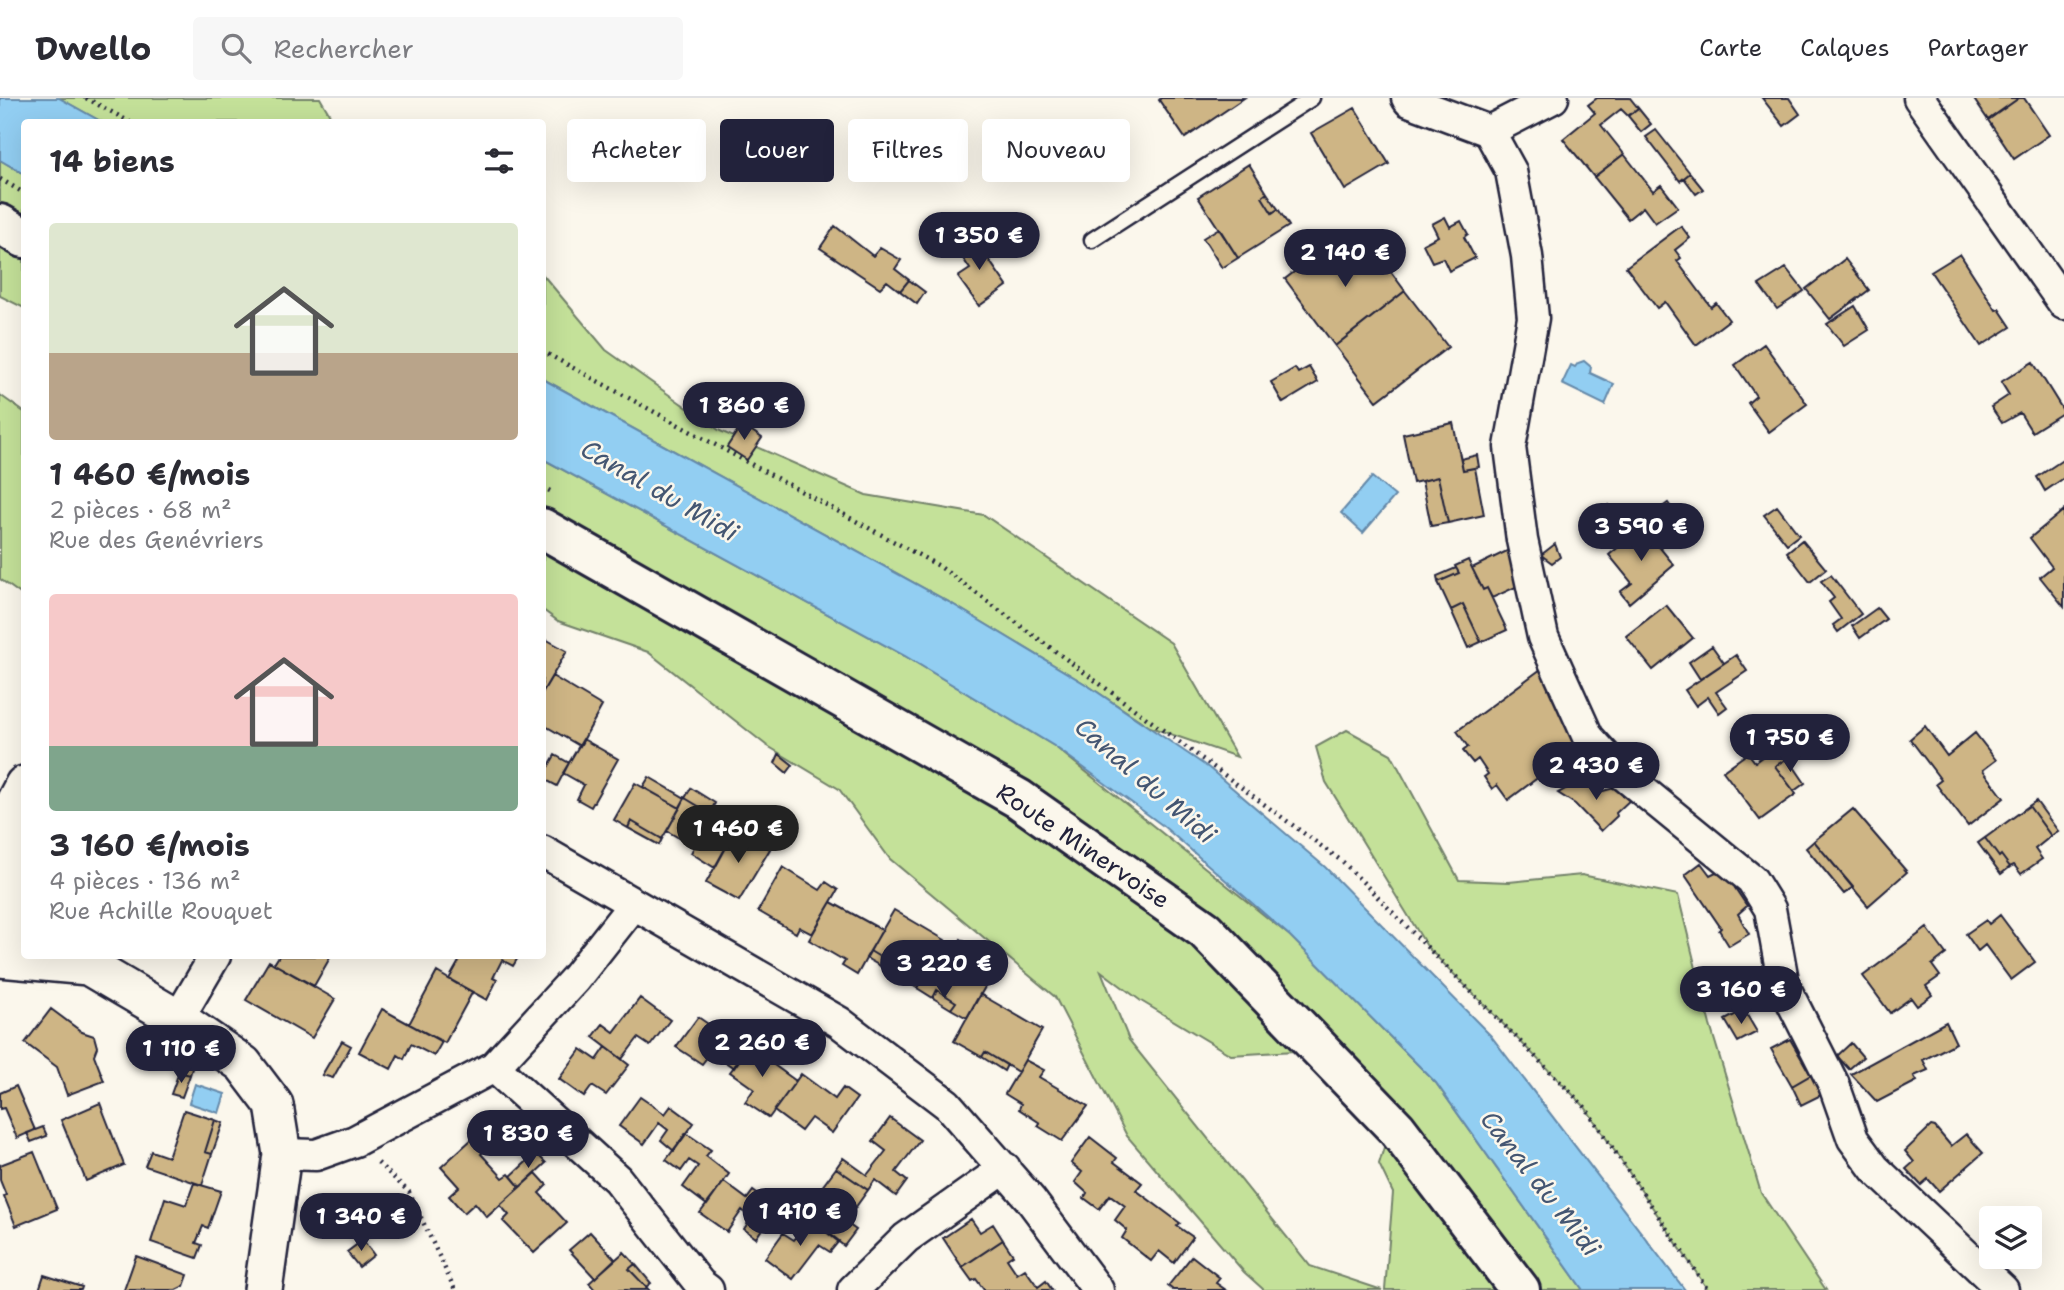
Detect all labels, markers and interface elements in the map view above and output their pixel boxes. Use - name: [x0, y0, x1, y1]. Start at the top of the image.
- search box: [193, 17, 683, 80]
- text: Dwello: [35, 26, 151, 71]
- icon: search: [217, 29, 255, 67]
- text: Rechercher: [273, 31, 414, 66]
- text: Carte: [1699, 32, 1762, 64]
- text: Calques: [1800, 32, 1890, 64]
- text: Partager: [1928, 32, 2029, 64]
- chip: Acheter: [567, 119, 706, 182]
- chip: Louer: [720, 119, 834, 182]
- chip: Filtres: [848, 119, 968, 182]
- chip: Nouveau: [982, 119, 1130, 182]
- text: 14 biens: [49, 141, 175, 182]
- icon: filters: [480, 142, 518, 180]
- pin: 1 350 €: [914, 212, 1044, 272]
- text: 1 350 €: [935, 220, 1023, 250]
- pin: 2 140 €: [1280, 230, 1410, 289]
- text: 2 140 €: [1300, 237, 1390, 267]
- icon: home: [221, 268, 347, 394]
- pin: 1 860 €: [679, 382, 809, 442]
- text: 1 860 €: [699, 390, 789, 420]
- water label: Canal du Midi: [575, 431, 746, 550]
- text: 1 460 €/mois: [49, 454, 250, 495]
- text: 2 pièces · 68 m²: [49, 495, 232, 525]
- pin: 3 590 €: [1576, 504, 1706, 563]
- text: 3 590 €: [1594, 511, 1688, 541]
- text: Rue des Genévriers: [49, 525, 264, 555]
- icon: home: [221, 639, 347, 765]
- water label: Canal du Midi: [1068, 709, 1225, 852]
- pin: 1 750 €: [1725, 714, 1855, 774]
- text: 1 750 €: [1746, 722, 1834, 752]
- pin: 2 430 €: [1531, 742, 1661, 802]
- text: 2 430 €: [1548, 750, 1644, 780]
- street label: Route Minervoise: [990, 776, 1176, 916]
- pin: 1 460 €: [673, 806, 803, 865]
- text: 1 460 €: [693, 813, 783, 843]
- text: 3 160 €/mois: [49, 825, 250, 866]
- text: 4 pièces · 136 m²: [49, 866, 240, 896]
- text: Rue Achille Rouquet: [49, 896, 273, 926]
- pin: 3 220 €: [879, 940, 1009, 1000]
- text: 3 220 €: [896, 948, 992, 978]
- pin: 3 160 €: [1676, 967, 1806, 1026]
- text: 3 160 €: [1696, 974, 1786, 1004]
- pin: 2 260 €: [697, 1020, 827, 1079]
- pin: 1 110 €: [116, 1026, 246, 1085]
- text: 2 260 €: [714, 1027, 810, 1057]
- text: 1 110 €: [142, 1033, 220, 1063]
- water label: Canal du Midi: [1473, 1103, 1610, 1264]
- pin: 1 830 €: [463, 1110, 593, 1170]
- text: 1 830 €: [483, 1118, 573, 1148]
- pin: 1 410 €: [735, 1188, 865, 1248]
- pin: 1 340 €: [296, 1194, 426, 1253]
- text: 1 410 €: [759, 1196, 841, 1226]
- text: 1 340 €: [316, 1201, 406, 1231]
- map controls: [1979, 1206, 2042, 1269]
- button: layers: [1979, 1206, 2042, 1269]

